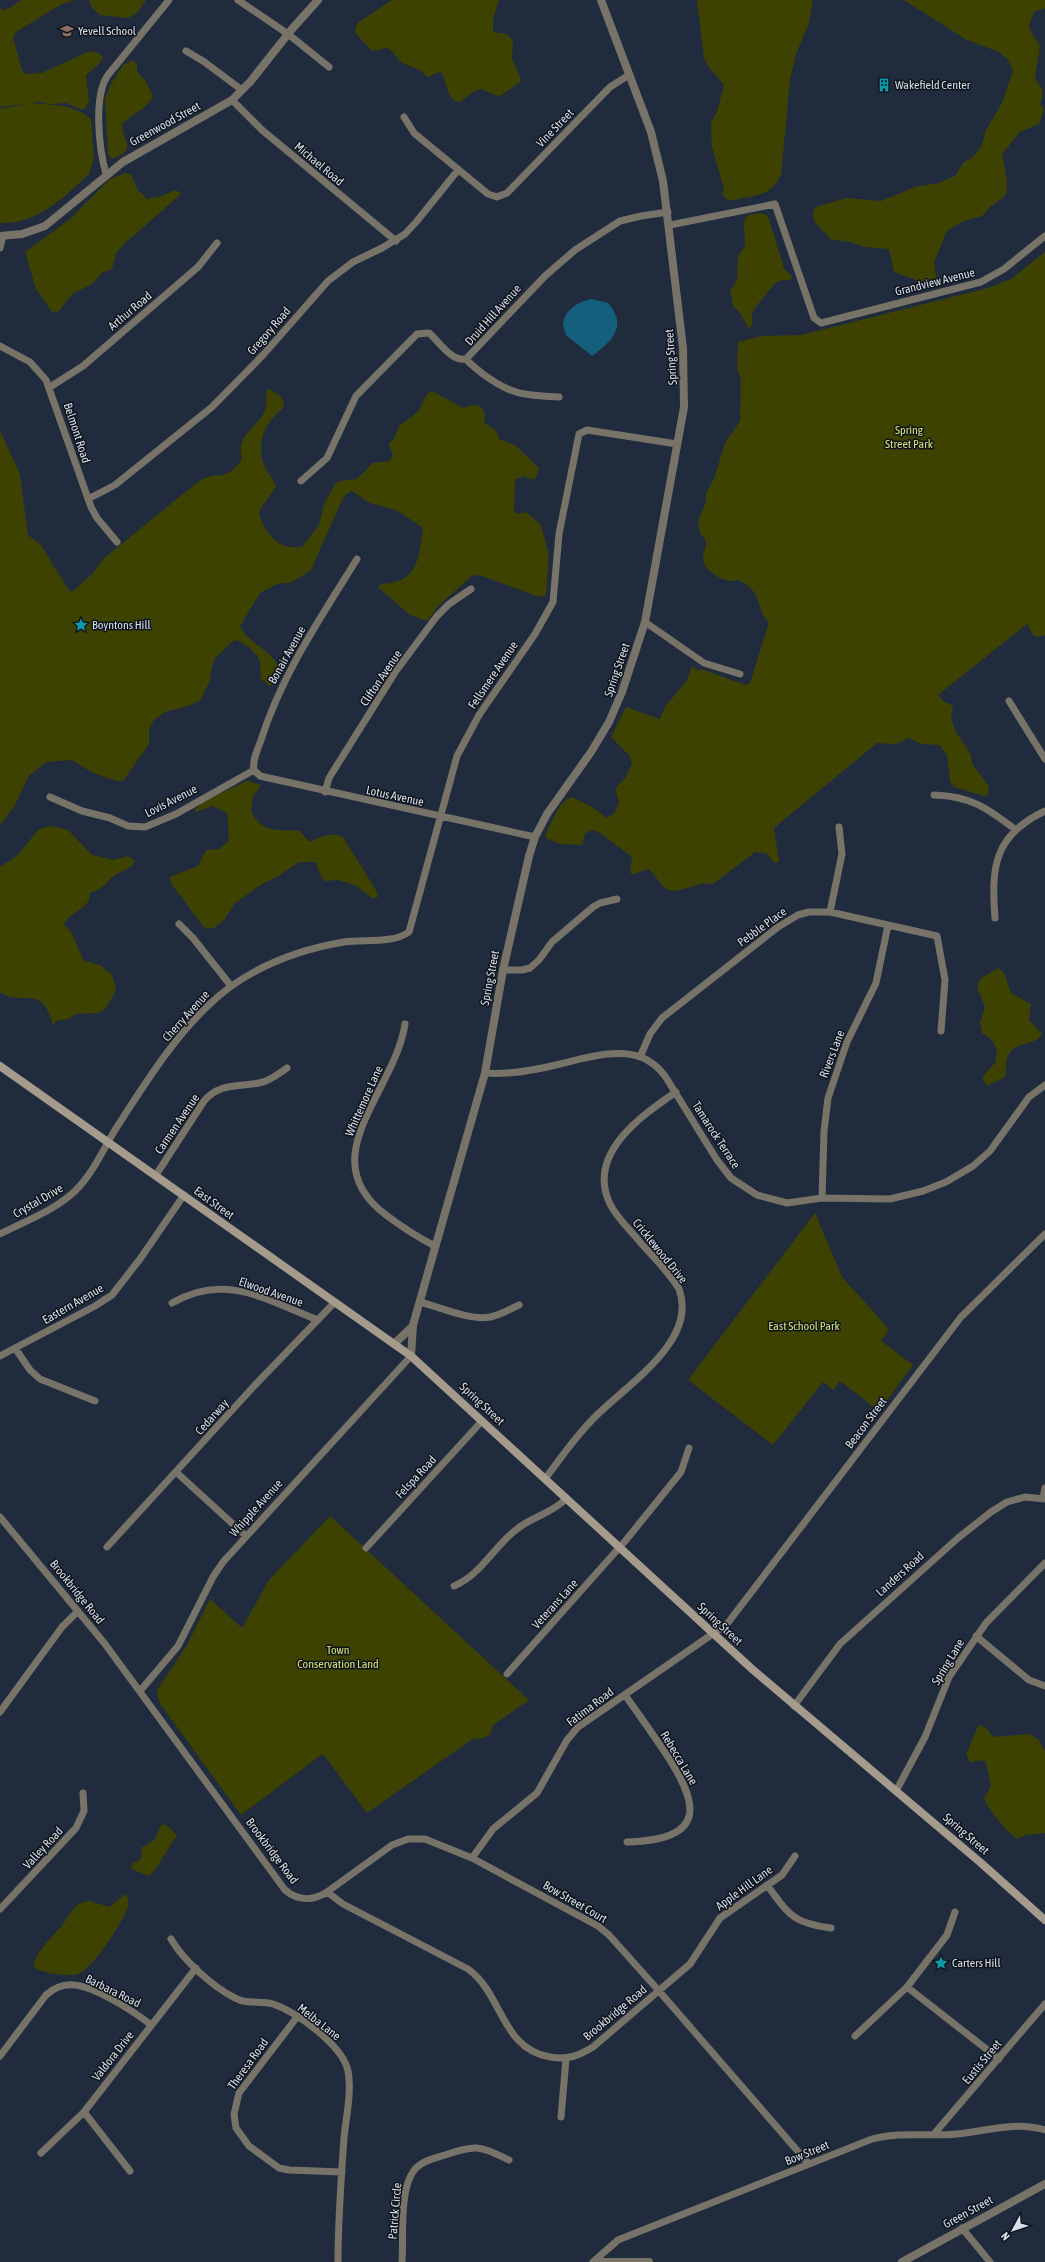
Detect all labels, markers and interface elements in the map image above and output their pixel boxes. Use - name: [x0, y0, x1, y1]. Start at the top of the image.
- school or university icon: Yevell School: [59, 23, 75, 39]
- place label: Yevell School: [78, 24, 137, 38]
- building icon: Wakefield Center: [876, 77, 892, 93]
- place label: Wakefield Center: [895, 78, 971, 92]
- street label: Greenwood Street: [127, 99, 203, 149]
- street label: Vine Street: [533, 106, 577, 150]
- street label: Michael Road: [292, 139, 346, 189]
- street label: Grandview Avenue: [894, 265, 976, 299]
- street label: Druid Hill Avenue: [462, 282, 524, 348]
- street label: Arthur Road: [105, 289, 155, 333]
- street label: Gregory Road: [244, 304, 294, 358]
- street label: Spring Street: [662, 328, 680, 385]
- street label: Belmont Road: [61, 401, 93, 465]
- park label: Spring Street Park: [885, 423, 934, 451]
- place icon: Boyntons Hill: [73, 617, 89, 633]
- place label: Boyntons Hill: [92, 618, 152, 632]
- street label: Bonair Avenue: [265, 624, 309, 686]
- street label: Fellsmere Avenue: [465, 639, 521, 711]
- street label: Spring Street: [601, 641, 633, 699]
- street label: Clifton Avenue: [357, 647, 405, 709]
- street label: Lovis Avenue: [142, 782, 200, 820]
- street label: Lotus Avenue: [365, 783, 425, 809]
- street label: Pebble Place: [735, 905, 789, 949]
- street label: Spring Street: [478, 949, 502, 1007]
- street label: Cherry Avenue: [160, 988, 212, 1044]
- street label: Rivers Lane: [817, 1028, 847, 1080]
- street label: Whittemore Lane: [342, 1063, 386, 1139]
- street label: Carmen Avenue: [152, 1091, 202, 1157]
- street label: Tamarock Terrace: [689, 1099, 743, 1171]
- street label: Crystal Drive: [11, 1181, 65, 1221]
- street label: East Street: [191, 1184, 237, 1223]
- street label: Cricklewood Drive: [630, 1216, 690, 1286]
- street label: Elwood Avenue: [237, 1274, 305, 1310]
- street label: Eastern Avenue: [40, 1281, 106, 1327]
- park label: East School Park: [768, 1319, 840, 1333]
- street label: Spring Street: [457, 1380, 508, 1429]
- street label: Beacon Street: [842, 1394, 890, 1451]
- street label: Cedarway: [192, 1396, 232, 1438]
- street label: Felspa Road: [393, 1453, 439, 1501]
- street label: Whipple Avenue: [227, 1477, 285, 1539]
- street label: Landers Road: [873, 1549, 927, 1599]
- street label: Brookbridge Road: [47, 1557, 107, 1627]
- street label: Veterans Lane: [529, 1576, 581, 1632]
- street label: Spring Street: [695, 1600, 746, 1649]
- street label: Spring Lane: [929, 1636, 967, 1688]
- park label: Town Conservation Land: [297, 1643, 379, 1671]
- street label: Fatima Road: [564, 1685, 616, 1729]
- street label: Rebecca Lane: [658, 1729, 700, 1787]
- street label: Spring Street: [940, 1810, 992, 1858]
- street label: Brookbridge Road: [243, 1815, 301, 1887]
- street label: Valley Road: [20, 1824, 66, 1872]
- street label: Apple Hill Lane: [713, 1863, 775, 1913]
- street label: Bow Street Court: [540, 1878, 610, 1926]
- place icon: Carters Hill: [933, 1955, 949, 1971]
- place label: Carters Hill: [952, 1956, 1002, 1970]
- street label: Barbara Road: [83, 1972, 143, 2010]
- street label: Brookbridge Road: [580, 1982, 650, 2044]
- street label: Melba Lane: [295, 2001, 343, 2043]
- street label: Valdora Drive: [89, 2028, 137, 2084]
- street label: Theresa Road: [225, 2036, 271, 2092]
- street label: Eustis Street: [959, 2037, 1005, 2087]
- street label: Bow Street: [783, 2138, 832, 2168]
- street label: Patrick Circle: [386, 2182, 404, 2240]
- street label: Green Street: [941, 2192, 996, 2231]
- north arrow: [993, 2210, 1033, 2250]
- text: N: [999, 2230, 1012, 2243]

